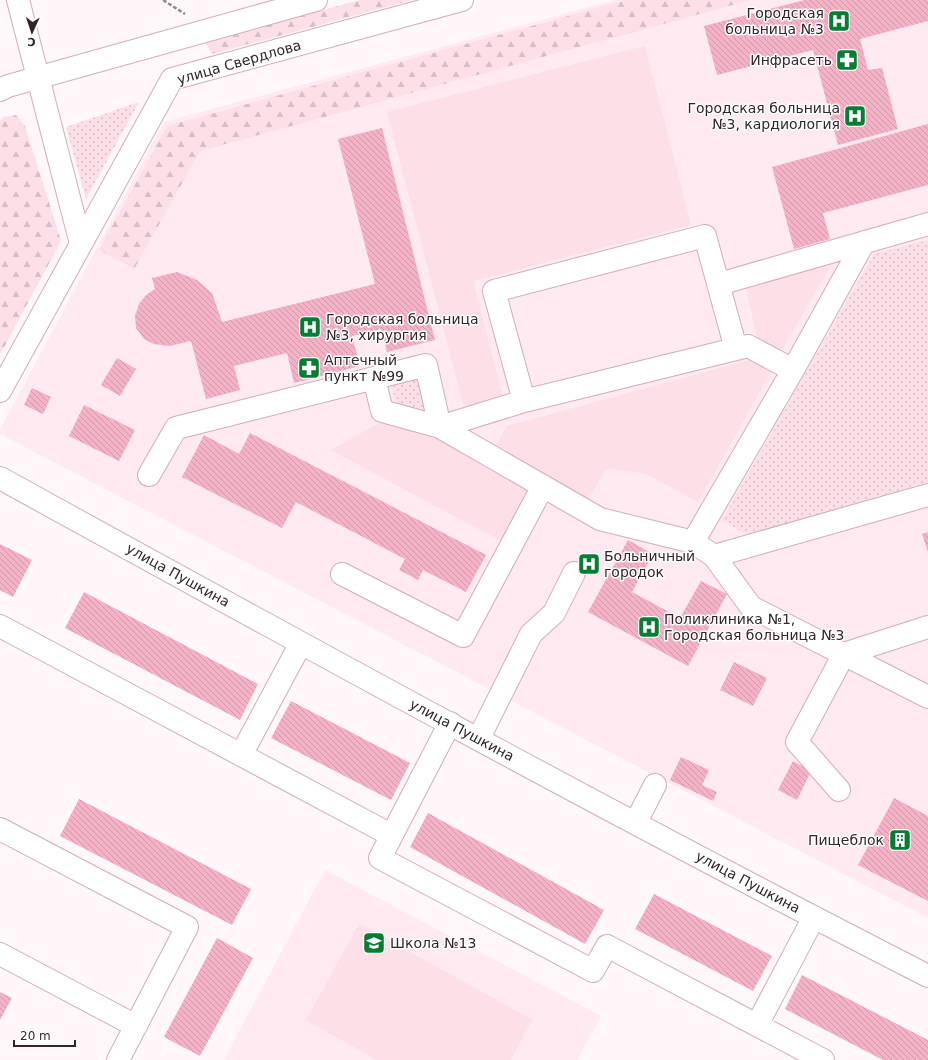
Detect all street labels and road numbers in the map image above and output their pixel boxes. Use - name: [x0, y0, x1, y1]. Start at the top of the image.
- street label: улица Свердлова: [175, 37, 303, 87]
- street label: улица Пушкина: [123, 540, 233, 610]
- street label: улица Пушкина: [407, 696, 517, 764]
- street label: улица Пушкина: [693, 848, 803, 916]

